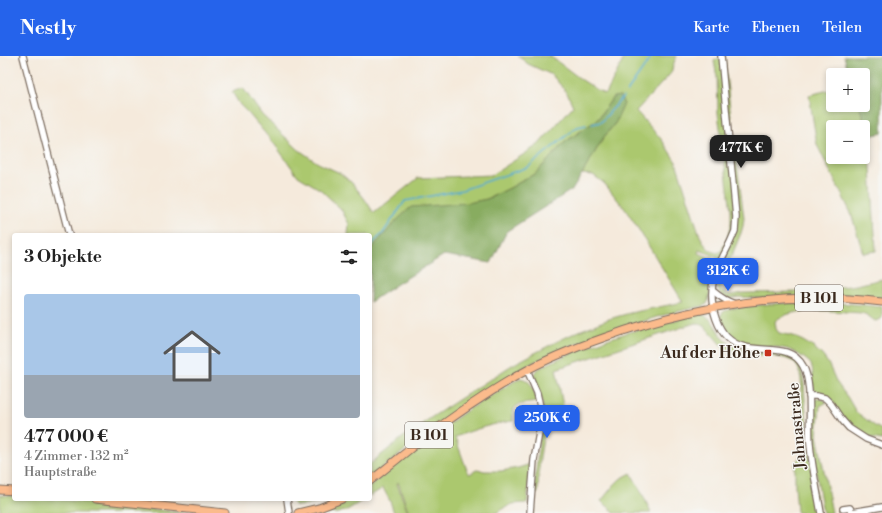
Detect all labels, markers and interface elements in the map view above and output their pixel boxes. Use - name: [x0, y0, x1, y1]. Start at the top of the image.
- text: Nestly: [20, 16, 76, 40]
- text: Karte: [693, 19, 730, 37]
- text: Ebenen: [752, 19, 800, 37]
- text: Teilen: [822, 19, 862, 37]
- map controls: [826, 68, 870, 164]
- button: +: [826, 68, 870, 112]
- button: −: [826, 120, 870, 164]
- pin: 477K €: [708, 135, 774, 169]
- text: 477K €: [719, 140, 763, 156]
- text: 3 Objekte: [24, 246, 102, 268]
- icon: filters: [338, 246, 360, 268]
- pin: 312K €: [695, 258, 761, 292]
- text: 312K €: [706, 263, 750, 279]
- road number: B 101: [795, 285, 843, 311]
- icon: home: [156, 320, 228, 392]
- place label: Auf der Höhe: [659, 343, 760, 363]
- marker: Auf der Höhe: [763, 348, 773, 358]
- street label: Jahnastraße: [783, 382, 811, 471]
- pin: 250K €: [514, 405, 580, 439]
- text: 250K €: [524, 410, 570, 426]
- road number: B 101: [405, 422, 453, 448]
- text: 477 000 €: [24, 426, 108, 448]
- text: 4 Zimmer · 132 m²: [24, 448, 128, 464]
- text: Hauptstraße: [24, 464, 97, 480]

